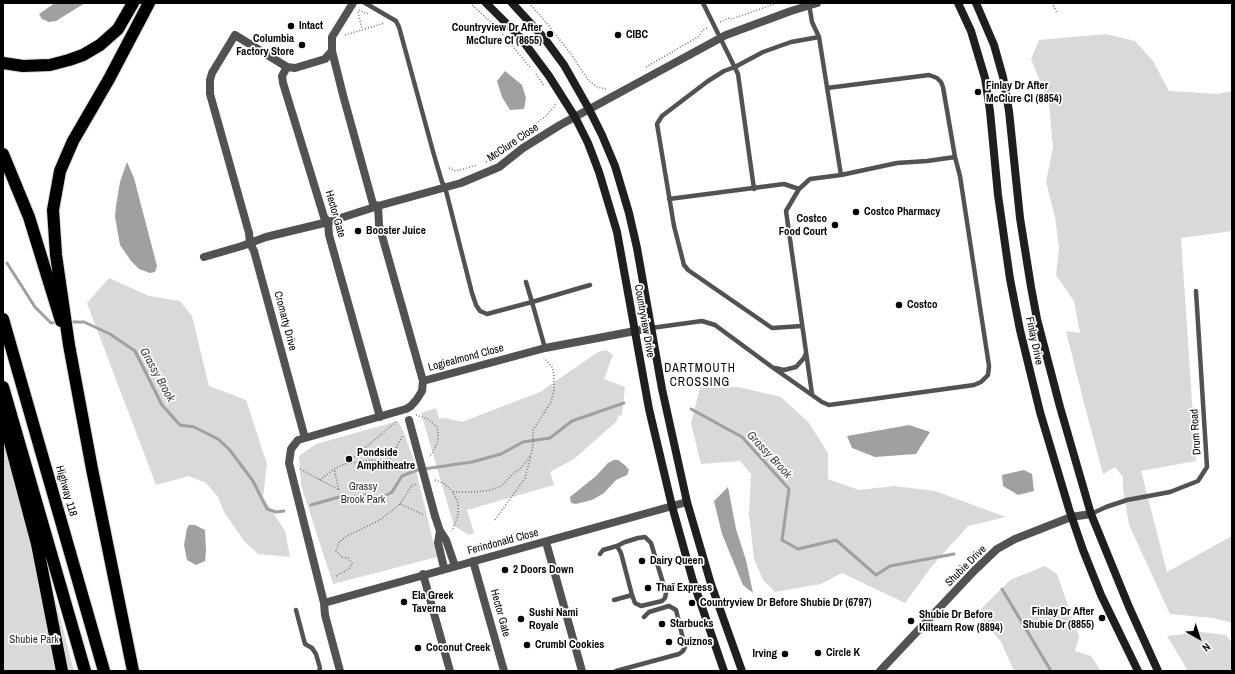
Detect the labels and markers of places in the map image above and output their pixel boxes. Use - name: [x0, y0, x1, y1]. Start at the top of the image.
- place label: Intact: [299, 19, 323, 33]
- marker: Intact: [286, 21, 296, 31]
- place label: Countryview Dr After McClure Cl (8655): [452, 21, 542, 47]
- place label: CIBC: [626, 28, 648, 42]
- marker: Countryview Dr After McClure Cl (8655): [545, 29, 555, 39]
- marker: CIBC: [613, 30, 623, 40]
- place label: Columbia Factory Store: [236, 32, 294, 58]
- marker: Columbia Factory Store: [297, 40, 307, 50]
- place label: Finlay Dr After McClure Cl (8854): [986, 79, 1062, 105]
- marker: Finlay Dr After McClure Cl (8854): [973, 87, 983, 97]
- place label: Costco Pharmacy: [864, 205, 940, 219]
- marker: Costco Pharmacy: [851, 207, 861, 217]
- place label: Costco Food Court: [779, 212, 827, 238]
- marker: Costco Food Court: [830, 220, 840, 230]
- place label: Booster Juice: [366, 224, 426, 238]
- marker: Booster Juice: [353, 226, 363, 236]
- place label: Costco: [907, 298, 938, 312]
- marker: Costco: [894, 300, 904, 310]
- place label: Pondside Amphitheatre: [357, 446, 415, 472]
- marker: Pondside Amphitheatre: [344, 454, 354, 464]
- place label: Dairy Queen: [650, 554, 703, 568]
- marker: Dairy Queen: [637, 556, 647, 566]
- place label: 2 Doors Down: [513, 563, 574, 577]
- marker: 2 Doors Down: [500, 565, 510, 575]
- place label: Thaï Express: [656, 581, 712, 595]
- marker: Thaï Express: [643, 583, 653, 593]
- place label: Ela Greek Taverna: [412, 589, 454, 615]
- place label: Countryview Dr Before Shubie Dr (6797): [700, 596, 871, 610]
- marker: Ela Greek Taverna: [399, 597, 409, 607]
- marker: Countryview Dr Before Shubie Dr (6797): [687, 598, 697, 608]
- place label: Finlay Dr After Shubie Dr (8855): [1023, 605, 1094, 631]
- place label: Sushi Nami Royale: [529, 606, 578, 632]
- place label: Shubie Dr Before Kiltearn Row (8894): [919, 608, 1003, 634]
- marker: Finlay Dr After Shubie Dr (8855): [1097, 613, 1107, 623]
- marker: Sushi Nami Royale: [516, 614, 526, 624]
- marker: Shubie Dr Before Kiltearn Row (8894): [906, 616, 916, 626]
- place label: Starbucks: [670, 617, 714, 631]
- marker: Starbucks: [657, 619, 667, 629]
- place label: Quiznos: [677, 635, 713, 649]
- marker: Quiznos: [664, 637, 674, 647]
- place label: Crumbl Cookies: [535, 638, 604, 652]
- marker: Crumbl Cookies: [522, 640, 532, 650]
- place label: Coconut Creek: [426, 641, 490, 655]
- marker: Coconut Creek: [413, 643, 423, 653]
- place label: Circle K: [826, 646, 860, 660]
- place label: Irving: [752, 647, 777, 661]
- marker: Circle K: [813, 648, 823, 658]
- marker: Irving: [780, 649, 790, 659]

